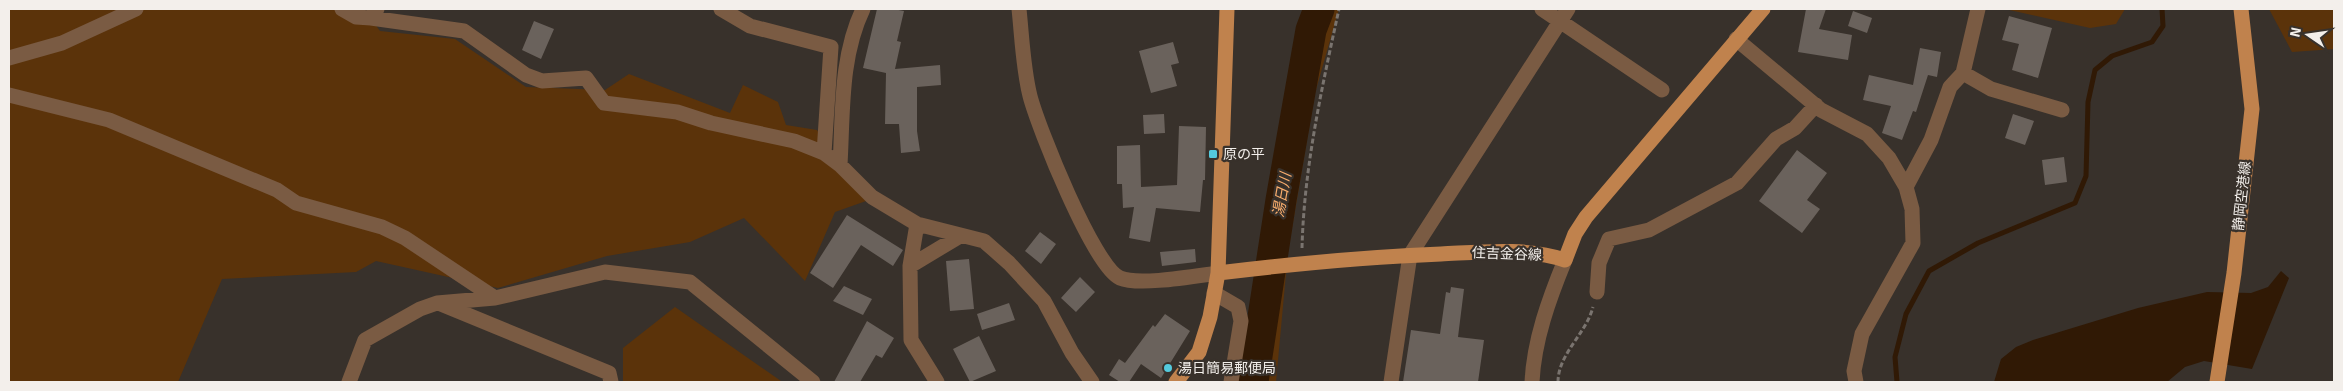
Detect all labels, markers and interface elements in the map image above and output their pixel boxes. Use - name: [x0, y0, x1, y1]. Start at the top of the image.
- north arrow: [2283, 10, 2333, 60]
- text: N: [2286, 26, 2305, 39]
- place label: 原の平: [1223, 146, 1265, 163]
- marker: 原の平: [1207, 148, 1219, 160]
- street label: 静岡空港線: [2230, 160, 2254, 232]
- water label: 湯日川: [1269, 169, 1295, 219]
- street label: 住吉金谷線: [1472, 244, 1542, 264]
- place label: 湯日簡易郵便局: [1178, 360, 1276, 377]
- marker: 湯日簡易郵便局: [1162, 362, 1174, 374]

